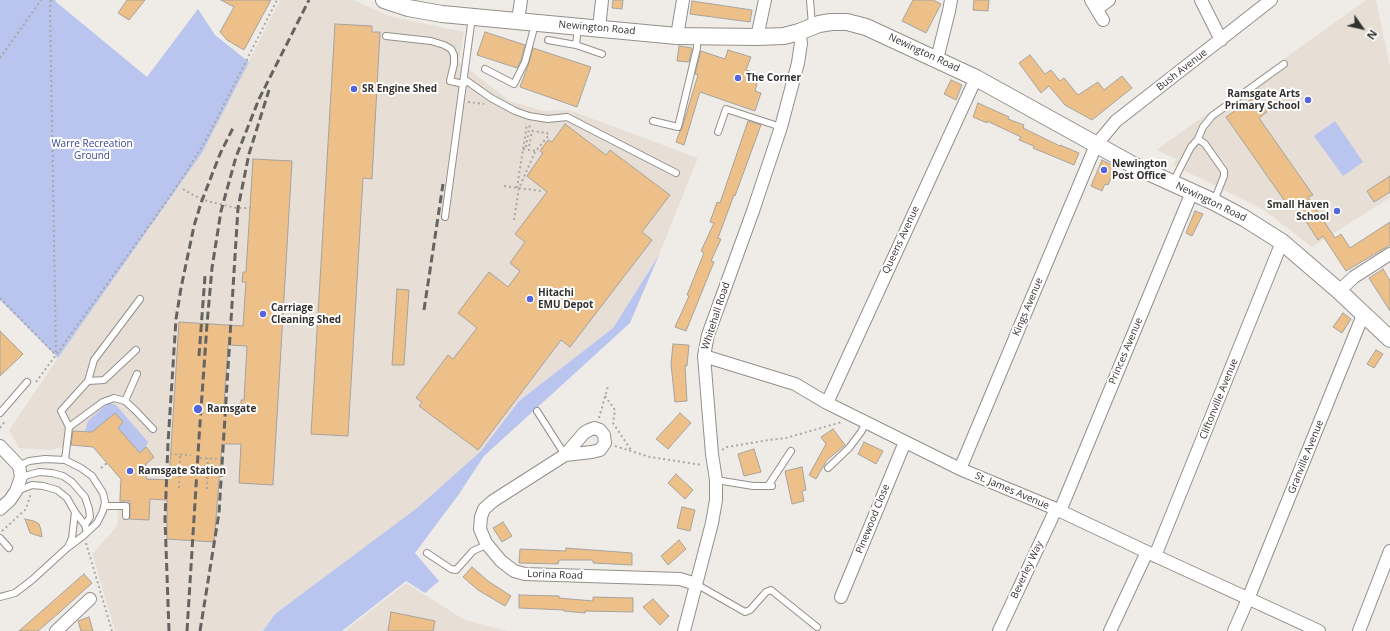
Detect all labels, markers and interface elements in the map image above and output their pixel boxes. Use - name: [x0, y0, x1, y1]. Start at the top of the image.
- north arrow: [1342, 8, 1382, 48]
- street label: Newington Road: [558, 19, 636, 37]
- text: N: [1364, 27, 1381, 43]
- street label: Newington Road: [887, 31, 961, 75]
- street label: Bush Avenue: [1154, 47, 1210, 93]
- place label: The Corner: [746, 72, 801, 84]
- marker: The Corner: [733, 73, 743, 83]
- place label: SR Engine Shed: [362, 83, 437, 95]
- marker: SR Engine Shed: [349, 84, 359, 94]
- place label: Ramsgate Arts Primary School: [1225, 88, 1300, 112]
- marker: Ramsgate Arts Primary School: [1303, 95, 1313, 105]
- park label: Warre Recreation Ground: [51, 138, 133, 162]
- place label: Newington Post Office: [1112, 158, 1167, 182]
- marker: Newington Post Office: [1099, 165, 1109, 175]
- street label: Newington Road: [1174, 180, 1248, 224]
- place label: Small Haven School: [1267, 199, 1329, 222]
- street label: Queens Avenue: [880, 204, 922, 276]
- marker: Small Haven School: [1332, 206, 1342, 216]
- street label: Kings Avenue: [1010, 276, 1046, 338]
- street label: Whitehall Road: [699, 281, 733, 351]
- place label: Hitachi EMU Depot: [538, 287, 593, 310]
- marker: Hitachi EMU Depot: [525, 294, 535, 304]
- place label: Carriage Cleaning Shed: [271, 302, 341, 326]
- marker: Carriage Cleaning Shed: [258, 309, 268, 319]
- street label: Princes Avenue: [1107, 316, 1145, 386]
- street label: Cliftonville Avenue: [1197, 357, 1241, 441]
- marker: Ramsgate: [192, 403, 204, 415]
- place label: Ramsgate: [207, 403, 256, 415]
- street label: Granville Avenue: [1286, 418, 1326, 496]
- place label: Ramsgate Station: [138, 465, 226, 477]
- marker: Ramsgate Station: [125, 466, 135, 476]
- street label: St. James Avenue: [973, 470, 1051, 512]
- street label: Pinewood Close: [854, 482, 892, 556]
- street label: Beverley Way: [1008, 539, 1046, 601]
- street label: Lorina Road: [527, 568, 583, 582]

